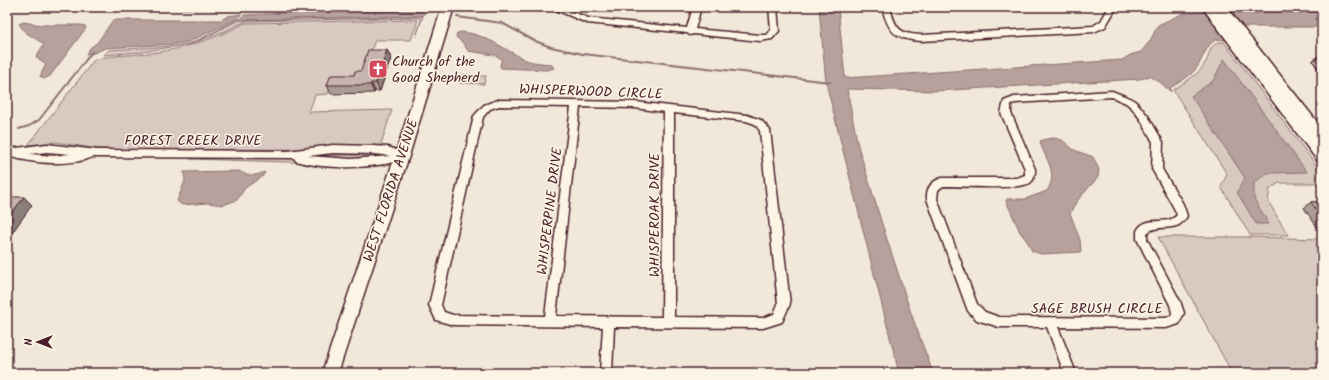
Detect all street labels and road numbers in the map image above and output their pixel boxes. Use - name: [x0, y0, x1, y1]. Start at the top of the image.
- street label: WHISPERWOOD CIRCLE: [519, 78, 664, 106]
- street label: WEST FLORIDA AVENUE: [357, 115, 425, 265]
- street label: FOREST CREEK DRIVE: [125, 130, 262, 152]
- street label: WHISPERPINE DRIVE: [531, 145, 569, 276]
- street label: WHISPEROAK DRIVE: [644, 152, 666, 277]
- street label: SAGE BRUSH CIRCLE: [1031, 298, 1163, 320]

